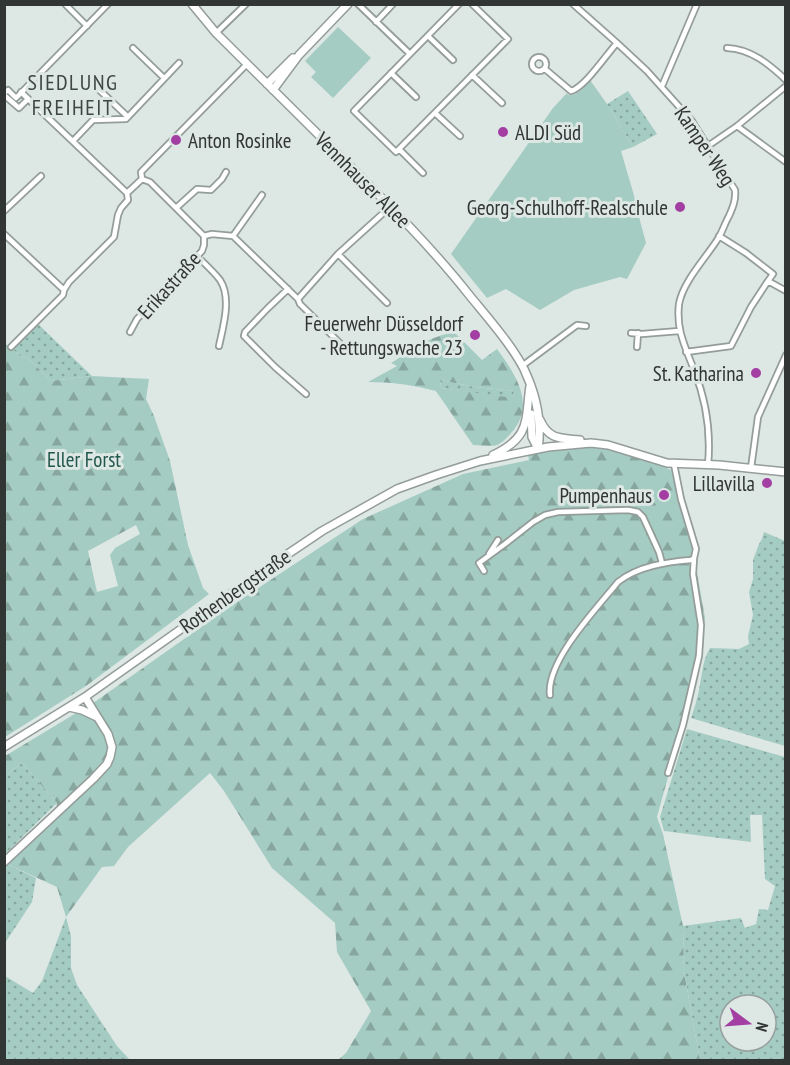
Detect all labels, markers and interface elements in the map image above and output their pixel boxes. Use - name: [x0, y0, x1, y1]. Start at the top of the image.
- district label: SIEDLUNG FREIHEIT: [28, 68, 118, 121]
- street label: Kamper Weg: [668, 101, 742, 191]
- place label: ALDI Süd: [515, 119, 581, 146]
- marker: ALDI Süd: [496, 125, 510, 139]
- street label: Vennhauser Allee: [309, 126, 417, 234]
- place label: Anton Rosinke: [188, 127, 291, 154]
- marker: Anton Rosinke: [169, 133, 183, 147]
- place label: Georg-Schulhoff-Realschule: [467, 194, 668, 221]
- marker: Georg-Schulhoff-Realschule: [673, 200, 687, 214]
- street label: Erikastraße: [132, 246, 206, 324]
- place label: Feuerwehr Düsseldorf - Rettungswache 23: [305, 310, 464, 361]
- marker: Feuerwehr Düsseldorf - Rettungswache 23: [468, 328, 482, 342]
- place label: St. Katharina: [653, 360, 744, 387]
- marker: St. Katharina: [749, 366, 763, 380]
- park label: Eller Forst: [47, 446, 121, 473]
- place label: Lillavilla: [693, 470, 755, 497]
- marker: Lillavilla: [760, 476, 774, 490]
- place label: Pumpenhaus: [559, 482, 652, 509]
- marker: Pumpenhaus: [657, 488, 671, 502]
- street label: Rothenbergstraße: [174, 543, 296, 639]
- north arrow: [718, 993, 778, 1053]
- text: N: [752, 1020, 773, 1034]

